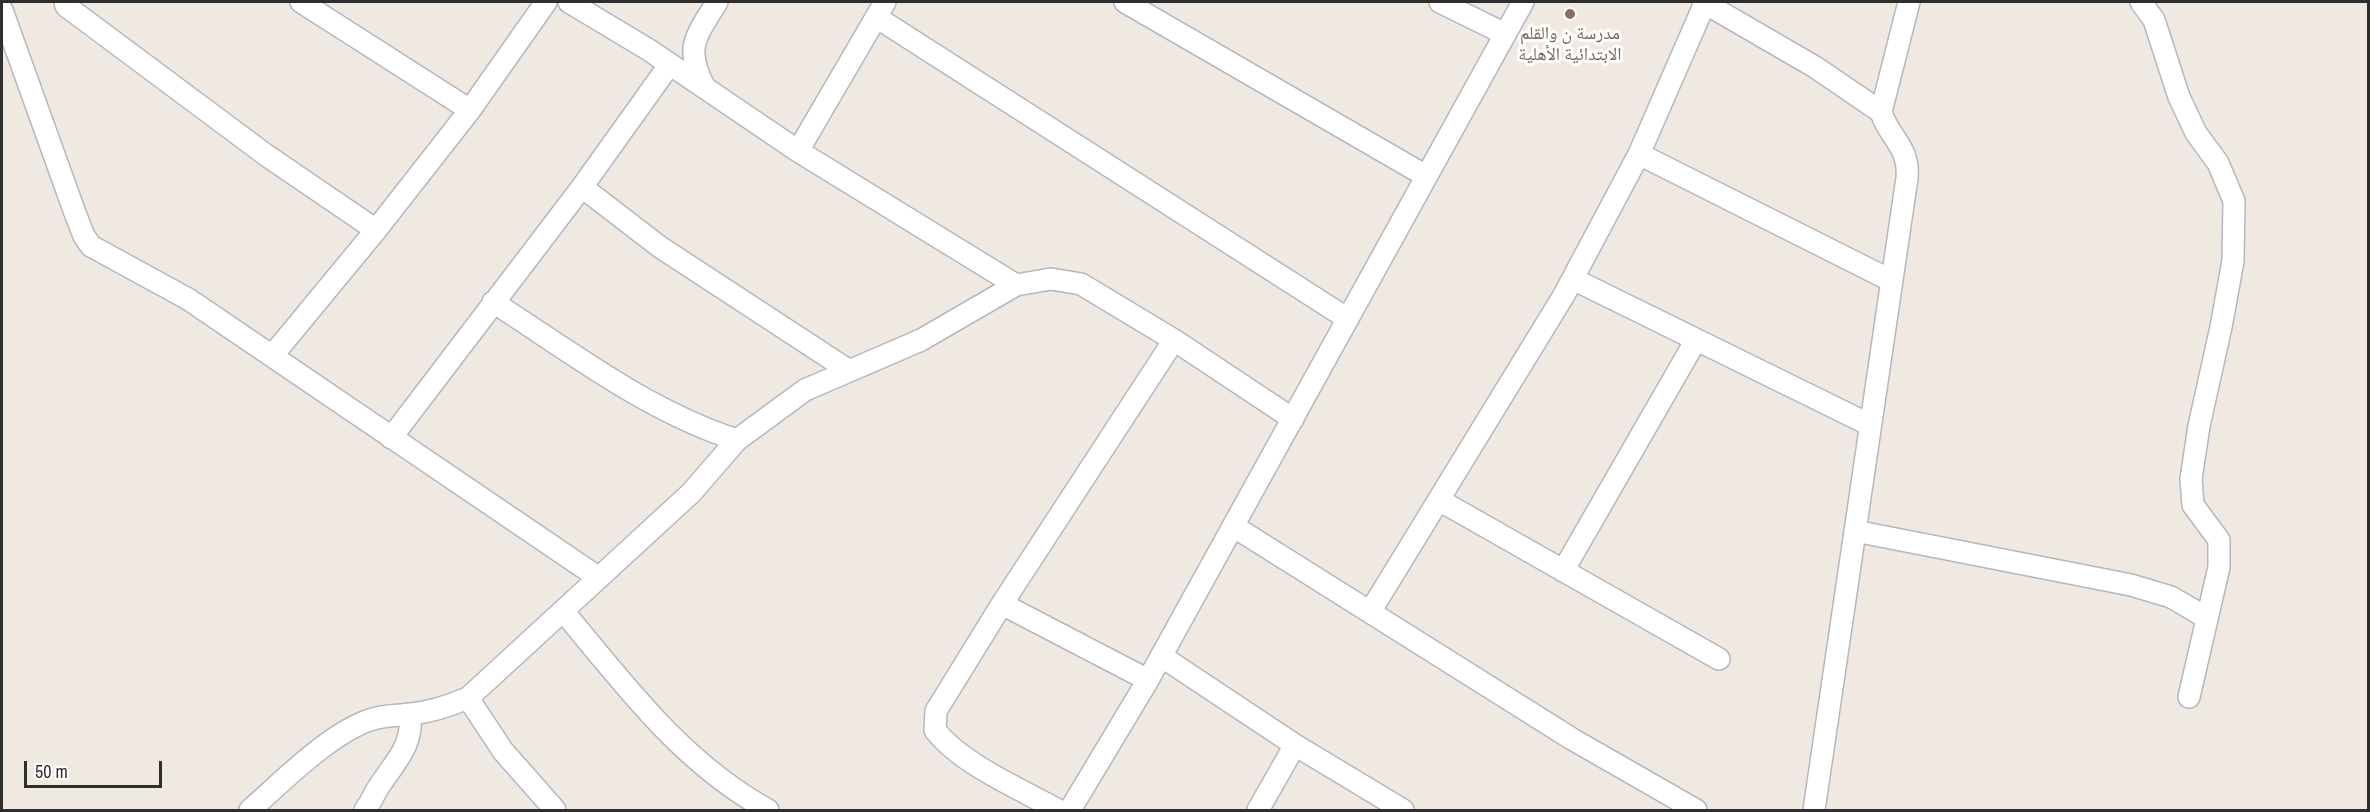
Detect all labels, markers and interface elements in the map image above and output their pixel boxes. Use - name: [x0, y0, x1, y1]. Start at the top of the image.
- marker: مدرسة ن والقلم الابتدائية الأهلية: [1563, 7, 1577, 21]
- place label: مدرسة ن والقلم الابتدائية الأهلية: [1518, 23, 1622, 66]
- scale bar: [27, 749, 165, 787]
- text: 50 m: [35, 759, 68, 784]

